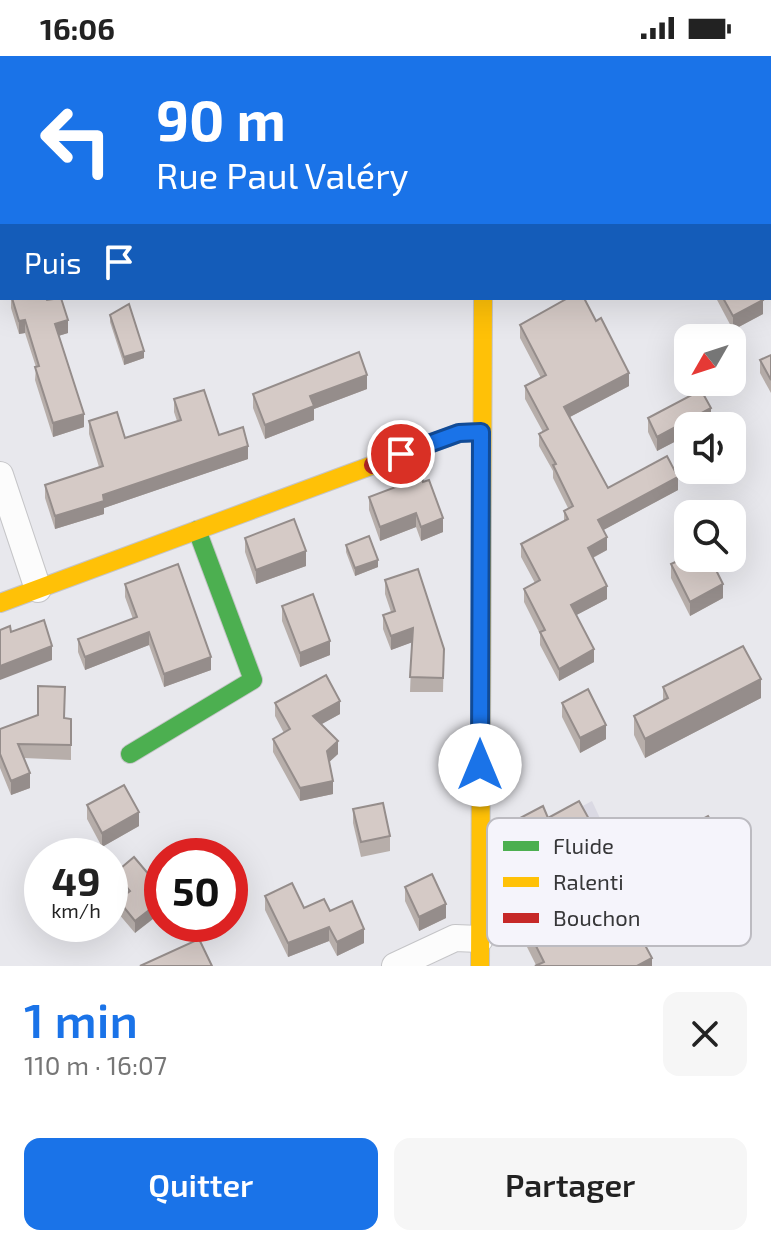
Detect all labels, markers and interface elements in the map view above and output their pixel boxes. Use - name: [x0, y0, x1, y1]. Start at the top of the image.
- text: 16:06: [40, 10, 115, 46]
- text: 90 m: [156, 85, 286, 152]
- icon: left: [24, 88, 128, 192]
- text: Rue Paul Valéry: [156, 153, 409, 196]
- icon: arrive: [97, 240, 141, 284]
- text: Puis: [24, 244, 81, 280]
- north arrow: [674, 324, 746, 396]
- map controls: [674, 324, 746, 572]
- button: sound: [674, 412, 746, 484]
- pin: [367, 420, 435, 488]
- icon: arrive: [379, 432, 423, 476]
- button: search: [674, 500, 746, 572]
- position arrow: [438, 723, 522, 807]
- legend: [487, 818, 751, 946]
- text: Fluide: [553, 832, 614, 858]
- speed limit sign: 50: [144, 838, 248, 942]
- text: 49: [51, 856, 101, 904]
- text: Ralenti: [553, 868, 624, 894]
- text: km/h: [51, 898, 101, 922]
- text: Bouchon: [553, 904, 641, 930]
- text: 1 min: [24, 990, 138, 1048]
- button: close: [663, 992, 747, 1076]
- text: 110 m · 16:07: [24, 1049, 167, 1080]
- button: Quitter: [24, 1138, 378, 1230]
- button: Partager: [394, 1138, 747, 1230]

